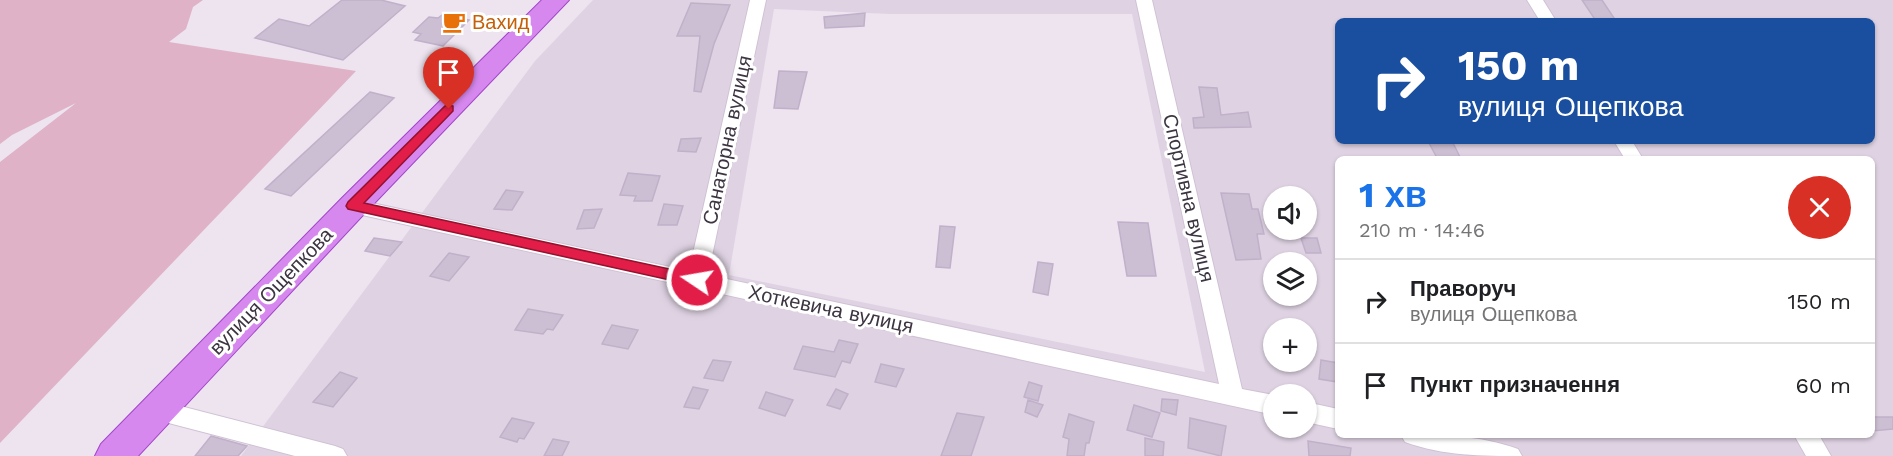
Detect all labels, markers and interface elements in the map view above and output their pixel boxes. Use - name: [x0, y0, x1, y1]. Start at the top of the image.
- cafe icon: Вахид: [441, 9, 467, 35]
- place label: Вахид: [472, 10, 530, 34]
- text: 150 m: [1458, 41, 1579, 90]
- icon: right: [1359, 42, 1437, 120]
- pin: [423, 47, 474, 109]
- street label: Санаторна вулиця: [697, 53, 757, 227]
- icon: arrive: [432, 56, 465, 89]
- text: вулиця Ощепкова: [1458, 91, 1684, 123]
- street label: Спортивна вулиця: [1158, 112, 1220, 284]
- text: 1 хв: [1359, 174, 1427, 216]
- button: close: [1788, 176, 1851, 239]
- map controls: [1263, 186, 1317, 438]
- button: sound: [1263, 186, 1317, 240]
- text: 210 m · 14:46: [1359, 218, 1485, 242]
- street label: вулиця Ощепкова: [204, 222, 338, 359]
- position arrow: [665, 248, 729, 312]
- button: layers: [1263, 252, 1317, 306]
- text: Праворуч: [1410, 276, 1516, 301]
- street label: Хоткевича вулиця: [746, 280, 916, 338]
- icon: right: [1359, 285, 1392, 318]
- text: 150 m: [1787, 289, 1851, 314]
- text: вулиця Ощепкова: [1410, 302, 1577, 326]
- button: +: [1263, 318, 1317, 372]
- icon: arrive: [1359, 369, 1392, 402]
- text: Пункт призначення: [1410, 372, 1620, 397]
- text: 60 m: [1795, 373, 1851, 398]
- button: −: [1263, 384, 1317, 438]

